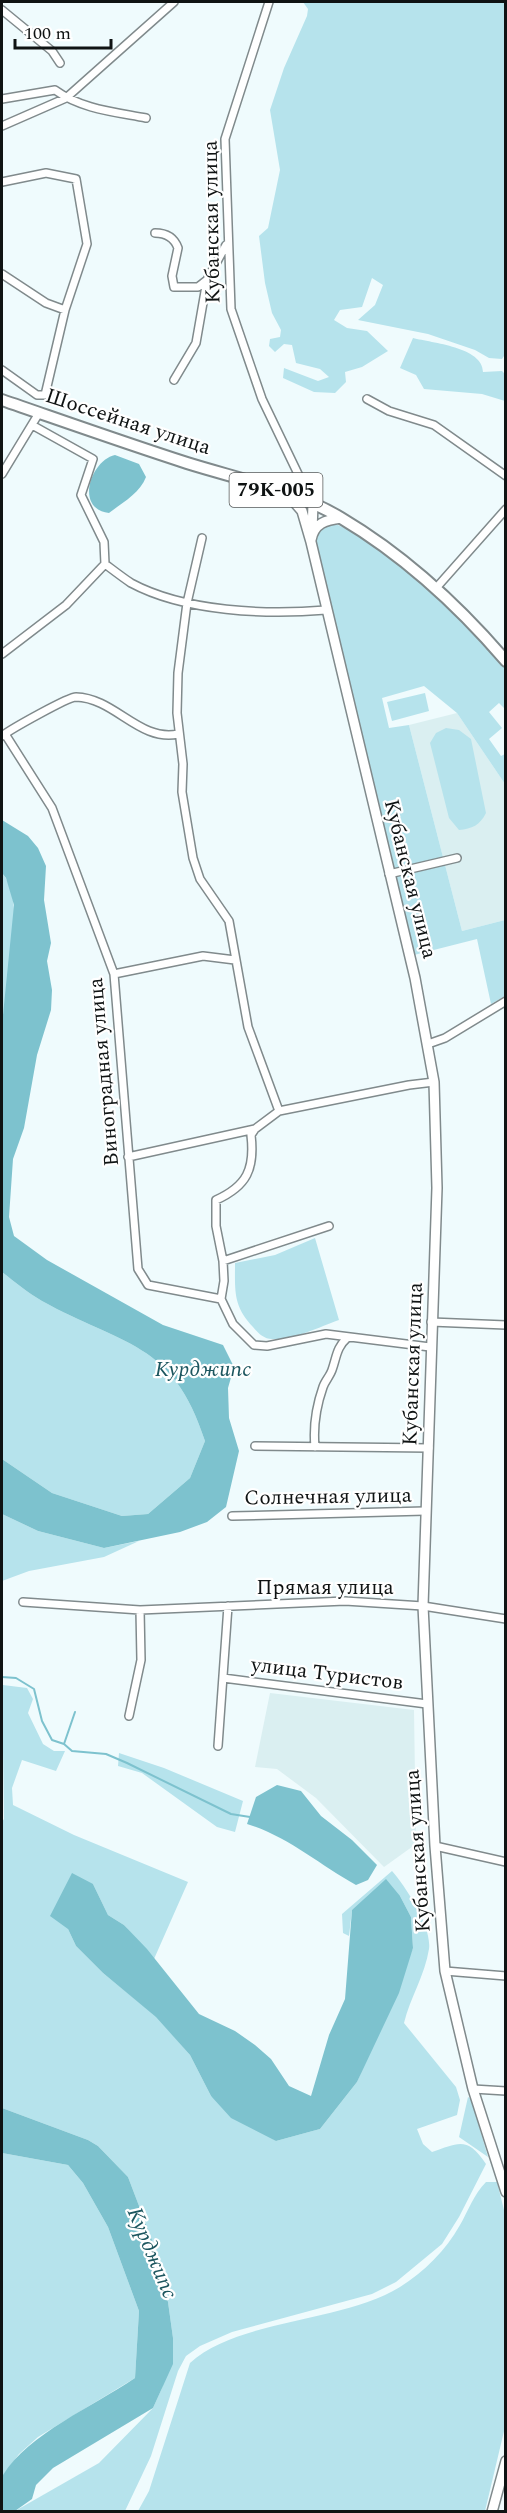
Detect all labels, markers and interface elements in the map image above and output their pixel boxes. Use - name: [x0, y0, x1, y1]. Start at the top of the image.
- scale bar: [15, 12, 111, 50]
- text: 100 m: [24, 20, 71, 47]
- street label: Кубанская улица: [195, 139, 229, 304]
- street label: Шоссейная улица: [41, 380, 216, 464]
- road number: 79К-005: [230, 473, 322, 507]
- street label: Кубанская улица: [375, 796, 445, 963]
- street label: Виноградная улица: [80, 976, 128, 1168]
- street label: Кубанская улица: [394, 1281, 432, 1446]
- water label: Курджипс: [155, 1353, 251, 1386]
- street label: Солнечная улица: [244, 1480, 413, 1514]
- street label: Прямая улица: [256, 1572, 395, 1604]
- street label: улица Туристов: [248, 1649, 405, 1699]
- street label: Кубанская улица: [396, 1768, 440, 1934]
- water label: Курджипс: [118, 2202, 186, 2304]

